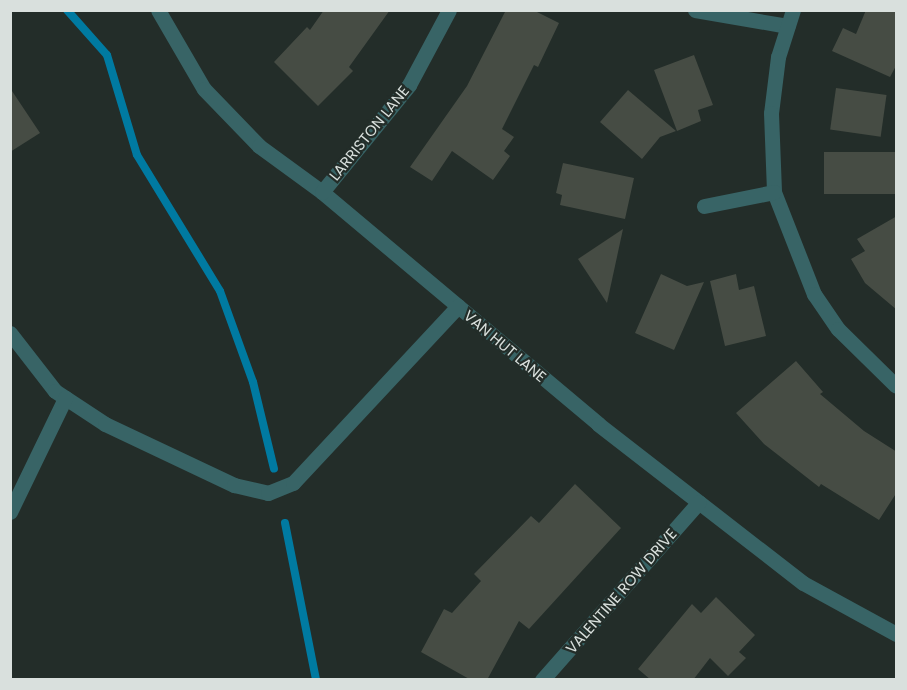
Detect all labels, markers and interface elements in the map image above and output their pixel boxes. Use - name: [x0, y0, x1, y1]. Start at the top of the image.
- street label: LARRISTON LANE: [325, 82, 413, 184]
- street label: VAN HUT LANE: [460, 306, 550, 386]
- street label: VALENTINE ROW DRIVE: [562, 525, 680, 657]

